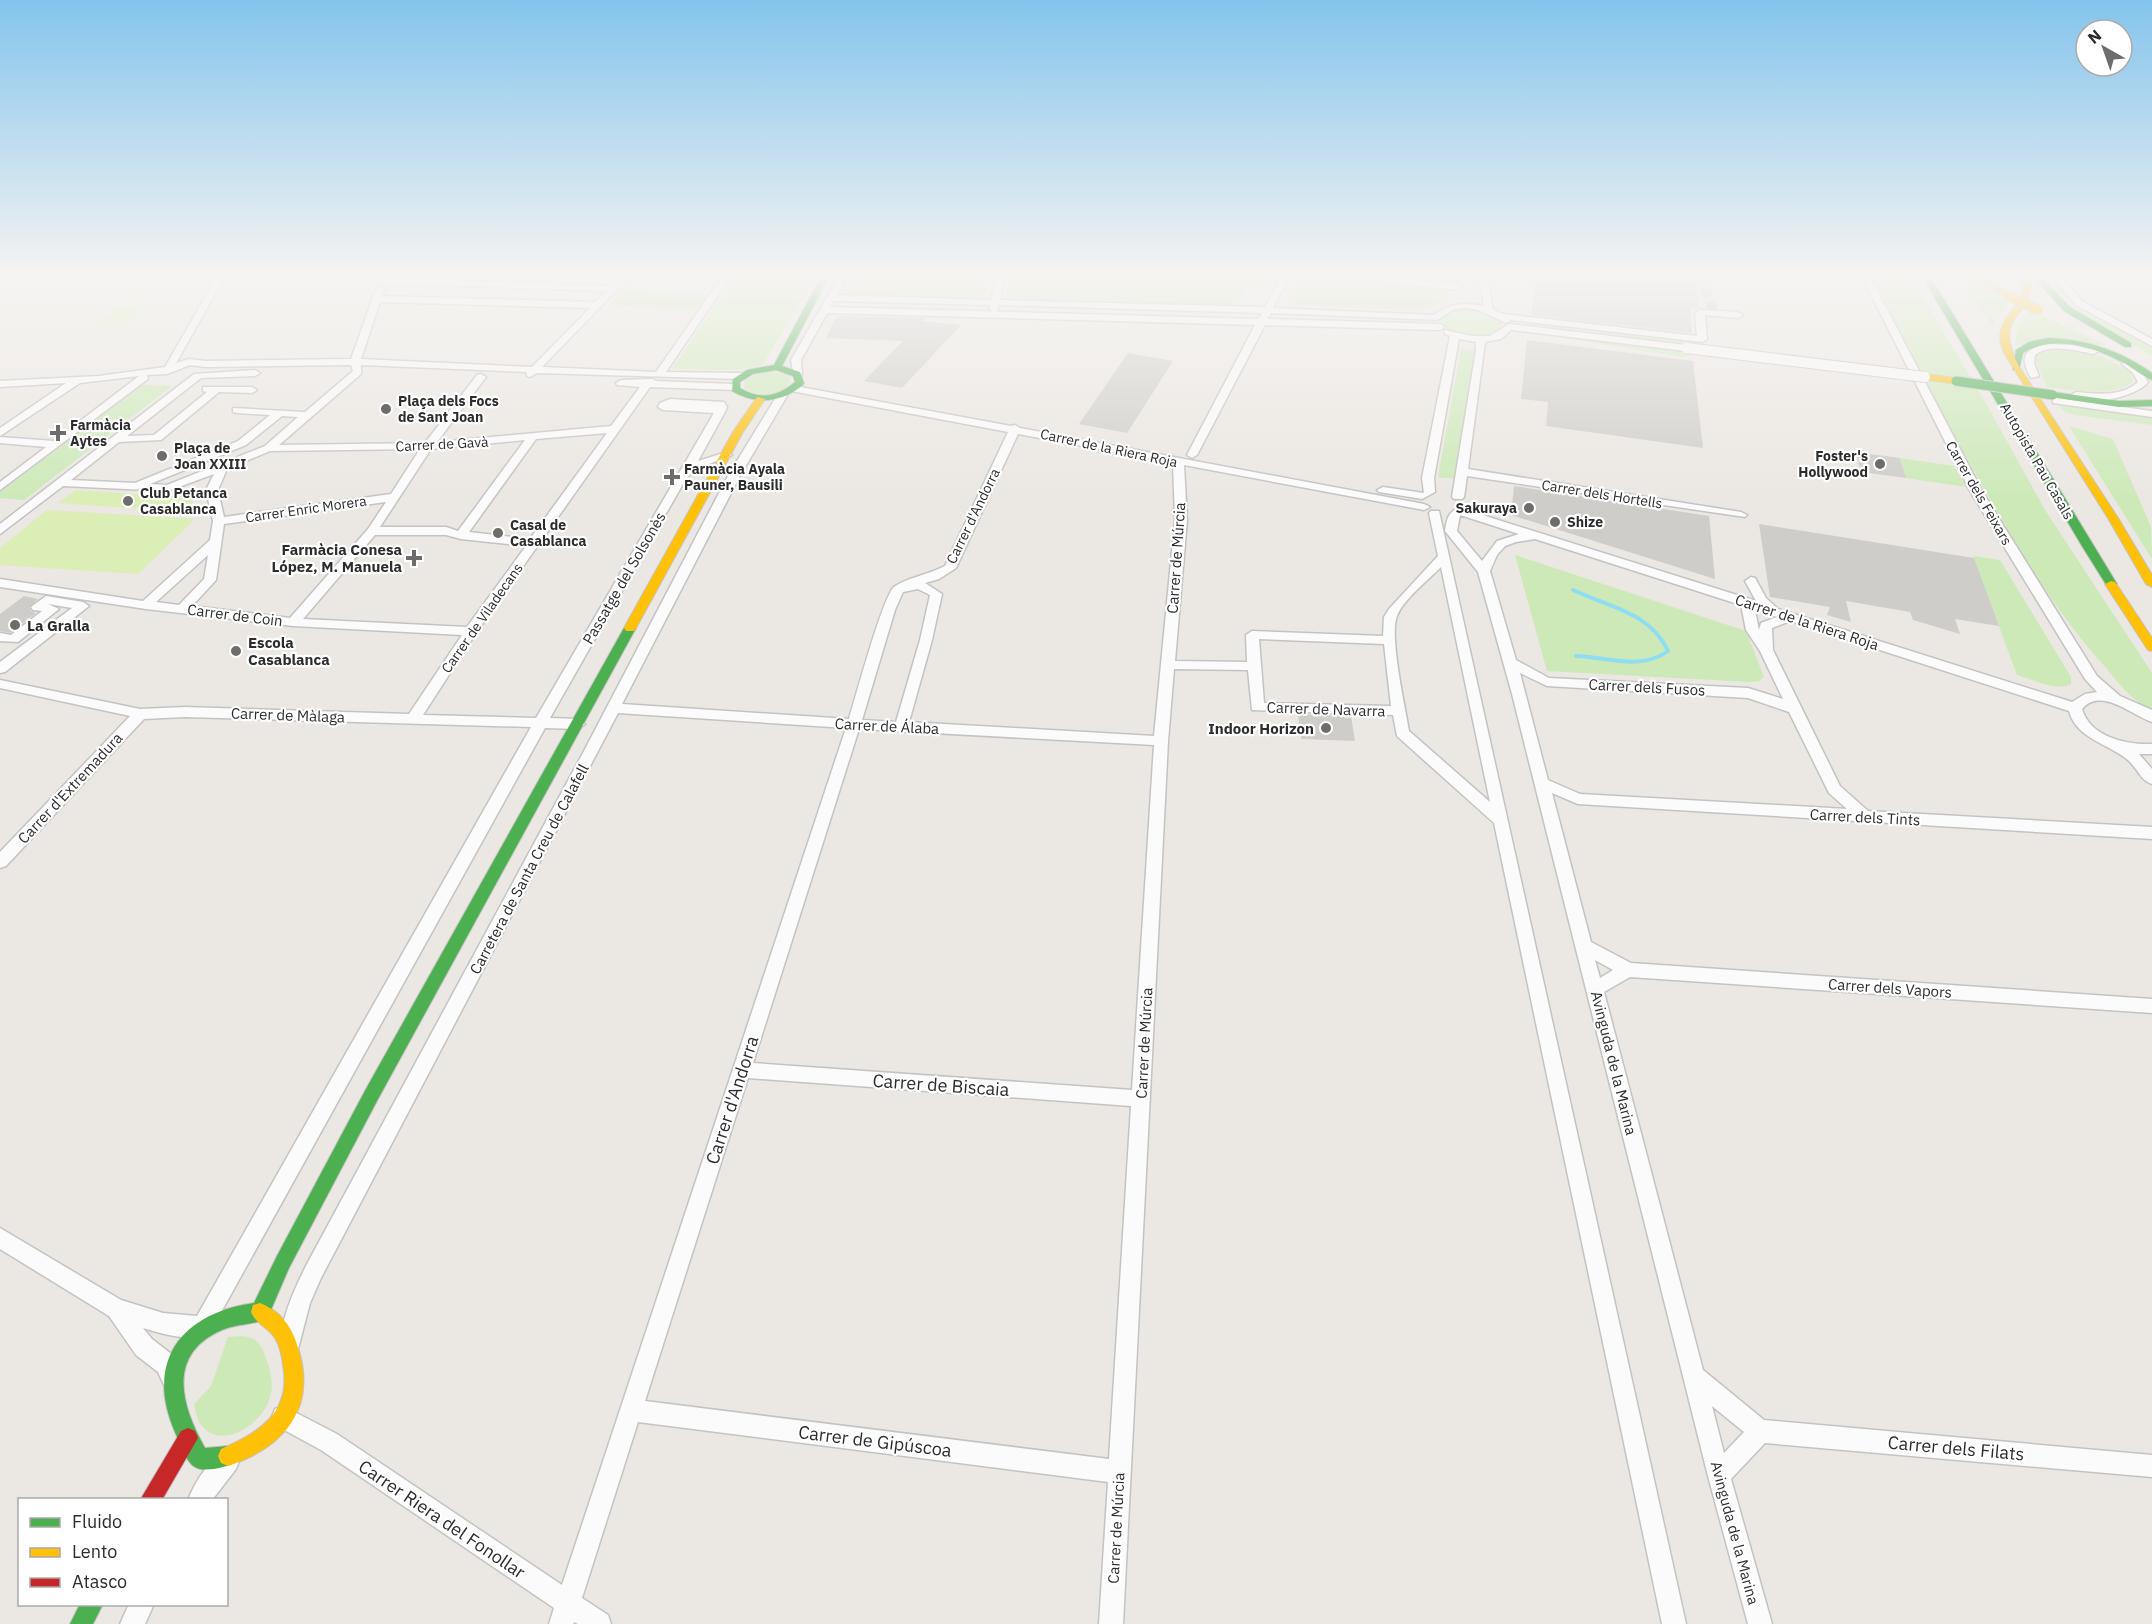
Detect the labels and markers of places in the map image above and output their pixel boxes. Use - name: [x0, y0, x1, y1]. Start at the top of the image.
- place label: Plaça dels Focs de Sant Joan: [398, 392, 499, 426]
- marker: Plaça dels Focs de Sant Joan: [379, 402, 393, 416]
- place label: Farmàcia Aytes: [70, 416, 131, 450]
- marker: Farmàcia Aytes: [51, 426, 65, 440]
- place label: Plaça de Joan XXIII: [174, 439, 246, 473]
- place label: Foster's Hollywood: [1798, 447, 1868, 481]
- marker: Plaça de Joan XXIII: [155, 449, 169, 463]
- marker: Foster's Hollywood: [1873, 457, 1887, 471]
- place label: Farmàcia Ayala Pauner, Bausili: [684, 460, 785, 494]
- marker: Farmàcia Ayala Pauner, Bausili: [665, 470, 679, 484]
- place label: Club Petanca Casablanca: [140, 484, 227, 518]
- marker: Club Petanca Casablanca: [121, 494, 135, 508]
- place label: Sakuraya: [1455, 499, 1517, 517]
- marker: Sakuraya: [1522, 501, 1536, 515]
- place label: Shize: [1567, 513, 1603, 531]
- marker: Shize: [1548, 515, 1562, 529]
- place label: Casal de Casablanca: [510, 516, 586, 550]
- marker: Casal de Casablanca: [491, 526, 505, 540]
- place label: Farmàcia Conesa López, M. Manuela: [271, 540, 402, 576]
- marker: Farmàcia Conesa López, M. Manuela: [407, 551, 421, 565]
- place label: La Gralla: [27, 616, 90, 635]
- marker: La Gralla: [8, 618, 22, 632]
- place label: Escola Casablanca: [248, 633, 330, 669]
- marker: Escola Casablanca: [229, 644, 243, 658]
- place label: Indoor Horizon: [1208, 719, 1314, 738]
- marker: Indoor Horizon: [1319, 721, 1333, 735]

